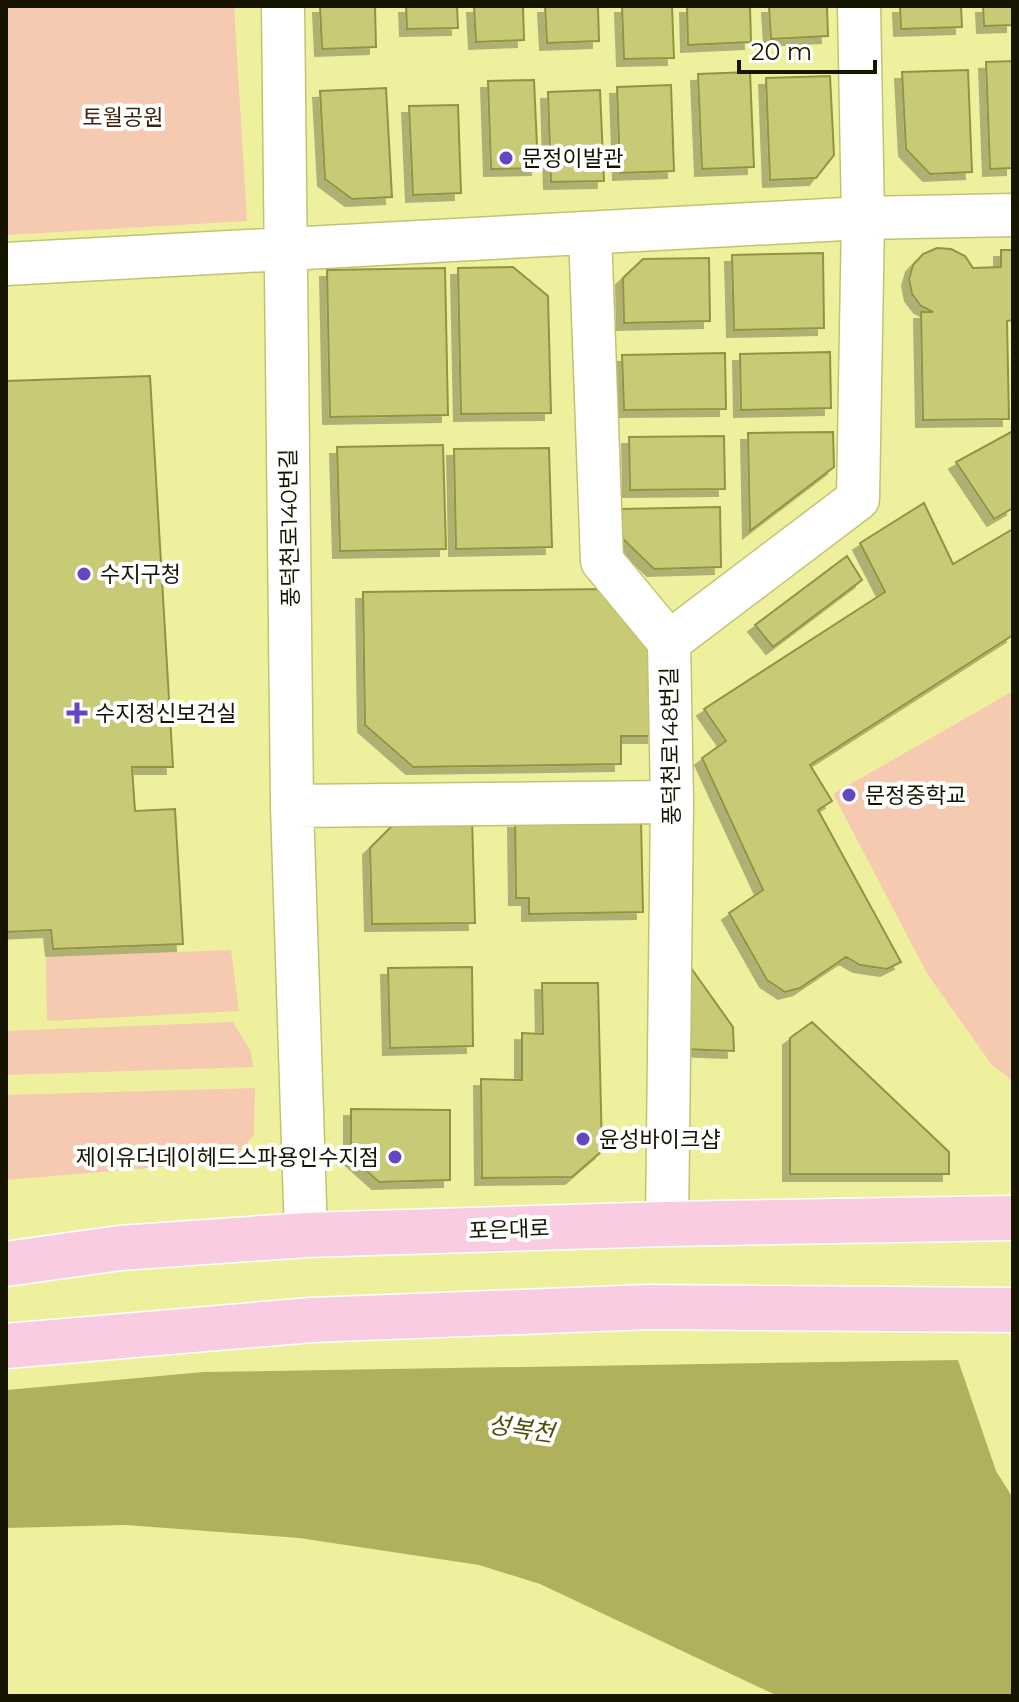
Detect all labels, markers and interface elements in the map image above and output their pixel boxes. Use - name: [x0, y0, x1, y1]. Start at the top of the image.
- scale bar: [739, 24, 875, 74]
- text: 20 m: [751, 37, 812, 66]
- park label: 토월공원: [83, 104, 163, 131]
- place label: 문정이발관: [522, 145, 623, 172]
- marker: 문정이발관: [497, 149, 515, 167]
- street label: 풍덕천로140번길: [275, 449, 304, 607]
- place label: 수지구청: [100, 561, 181, 588]
- marker: 수지구청: [75, 565, 93, 583]
- street label: 풍덕천로148번길: [656, 667, 685, 825]
- place label: 수지정신보건실: [95, 700, 237, 727]
- marker: 수지정신보건실: [66, 702, 88, 724]
- place label: 문정중학교: [865, 782, 966, 809]
- marker: 문정중학교: [840, 786, 858, 804]
- place label: 윤성바이크샵: [599, 1126, 720, 1153]
- marker: 윤성바이크샵: [574, 1130, 592, 1148]
- place label: 제이유더데이헤드스파용인수지점: [75, 1144, 379, 1171]
- marker: 제이유더데이헤드스파용인수지점: [386, 1148, 404, 1166]
- street label: 포은대로: [468, 1215, 550, 1244]
- water label: 성복천: [486, 1410, 559, 1448]

